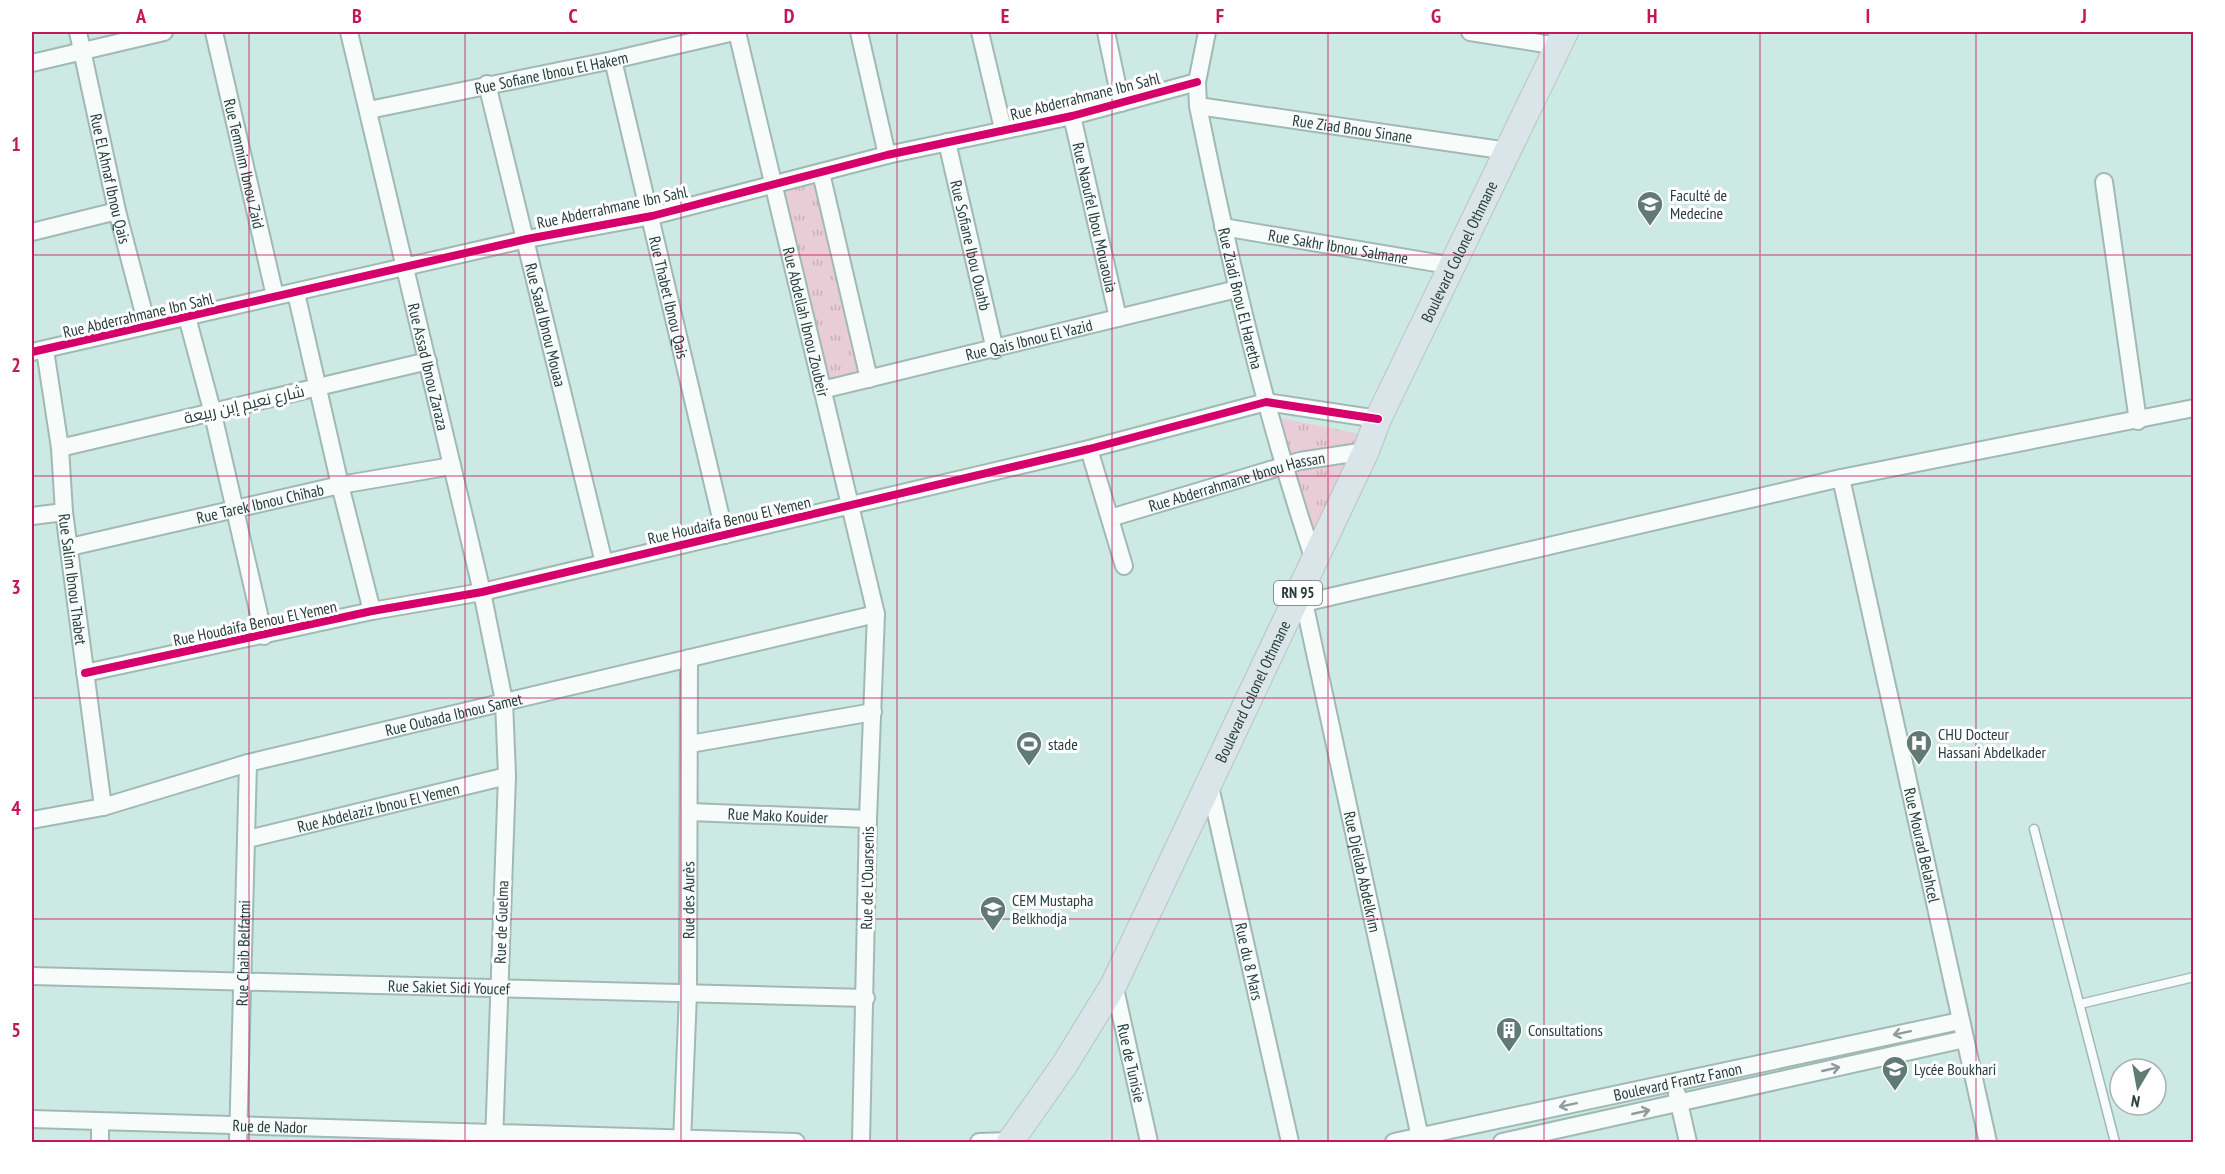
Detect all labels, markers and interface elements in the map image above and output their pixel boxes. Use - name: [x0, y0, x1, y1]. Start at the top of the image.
- text: A: [135, 3, 147, 29]
- text: B: [352, 3, 362, 29]
- text: C: [568, 3, 578, 29]
- text: D: [784, 3, 795, 29]
- text: E: [1001, 3, 1009, 29]
- text: F: [1216, 3, 1224, 29]
- text: G: [1431, 3, 1441, 29]
- text: H: [1647, 3, 1657, 29]
- text: I: [1866, 3, 1870, 29]
- text: J: [2080, 3, 2087, 29]
- street label: Rue Sofiane Ibnou El Hakem: [473, 47, 630, 98]
- street label: Rue Abderrahmane Ibn Sahl: [1008, 68, 1162, 124]
- street label: Rue Temmim Ibnou Zaid: [220, 97, 269, 231]
- street label: Rue Ziad Bnou Sinane: [1291, 110, 1414, 147]
- street label: Rue El Ahnaf Ibnou Qais: [86, 111, 135, 246]
- text: 1: [11, 131, 21, 157]
- street label: Rue Naoufel Ibou Mouaouia: [1068, 140, 1122, 294]
- street label: Boulevard Colonel Othmane: [1416, 177, 1502, 326]
- street label: Rue Sofiane Ibou Ouahb: [946, 178, 996, 312]
- street label: Rue Abderrahmane Ibn Sahl: [535, 181, 689, 233]
- place label: Faculté de Medecine: [1670, 185, 1727, 223]
- school or university icon: Faculté de Medecine: [1635, 189, 1665, 227]
- street label: Rue Sakhr Ibnou Salmane: [1267, 225, 1410, 268]
- street label: Rue Ziadi Bnou El Haretha: [1214, 226, 1267, 371]
- street label: Rue Thabet Ibnou Qais: [645, 234, 693, 361]
- street label: Rue Abdellah Ibnou Zoubeir: [779, 245, 834, 399]
- street label: Rue Saad Ibnou Mouaa: [521, 261, 571, 389]
- street label: Rue Abderrahmane Ibn Sahl: [61, 288, 215, 342]
- street label: Rue Assad Ibnou Zaraza: [404, 301, 453, 432]
- street label: Rue Qais Ibnou El Yazid: [964, 315, 1094, 365]
- text: 2: [11, 352, 21, 378]
- street label: شارع نعيم إبن ربيعة: [182, 380, 307, 430]
- street label: Rue Abderrahmane Ibnou Hassan: [1146, 447, 1326, 516]
- street label: Rue Tarek Ibnou Chihab: [194, 479, 326, 528]
- street label: Rue Houdaifa Benou El Yemen: [646, 492, 812, 548]
- street label: Rue Salim Ibnou Thabet: [54, 512, 92, 647]
- text: 3: [11, 574, 21, 600]
- road number: RN 95: [1274, 581, 1322, 605]
- street label: Rue Houdaifa Benou El Yemen: [171, 596, 339, 650]
- street label: Boulevard Colonel Othmane: [1210, 617, 1295, 766]
- street label: Rue Oubada Ibnou Samet: [383, 688, 525, 740]
- place label: CHU Docteur Hassani Abdelkader: [1938, 724, 2047, 762]
- hospital icon: CHU Docteur Hassani Abdelkader: [1904, 728, 1934, 766]
- sports icon: stade: [1014, 729, 1044, 767]
- place label: stade: [1048, 734, 1078, 754]
- street label: Rue Abdelaziz Ibnou El Yemen: [295, 778, 461, 837]
- street label: Rue Mourad Belahcel: [1900, 786, 1945, 905]
- text: 4: [11, 795, 21, 821]
- street label: Rue Mako Kouider: [727, 803, 829, 827]
- street label: Rue Djellab Abdelkrim: [1340, 809, 1385, 934]
- street label: Rue de L'Ouarsenis: [856, 826, 878, 930]
- street label: Rue des Aurès: [678, 861, 698, 939]
- street label: Rue de Guelma: [490, 880, 512, 964]
- place label: CEM Mustapha Belkhodja: [1012, 890, 1094, 928]
- school or university icon: CEM Mustapha Belkhodja: [978, 894, 1008, 932]
- street label: Rue Chaib Belfatmi: [232, 900, 254, 1006]
- street label: Rue du 8 Mars: [1231, 921, 1268, 1002]
- street label: Rue Sakiet Sidi Youcef: [388, 975, 511, 999]
- building icon: Consultations: [1494, 1015, 1524, 1053]
- text: 5: [11, 1017, 21, 1043]
- place label: Consultations: [1528, 1020, 1603, 1040]
- street label: Rue de Tunisie: [1113, 1022, 1150, 1104]
- one-way arrow: [1893, 1028, 1913, 1039]
- school or university icon: Lycée Boukhari: [1880, 1054, 1910, 1092]
- north arrow: [2108, 1057, 2168, 1117]
- street label: Boulevard Frantz Fanon: [1612, 1058, 1743, 1105]
- place label: Lycée Boukhari: [1914, 1059, 1996, 1079]
- one-way arrow: [1822, 1062, 1841, 1074]
- text: N: [2129, 1091, 2141, 1112]
- one-way arrow: [1559, 1099, 1578, 1111]
- one-way arrow: [1631, 1105, 1650, 1117]
- street label: Rue de Nador: [232, 1115, 308, 1137]

